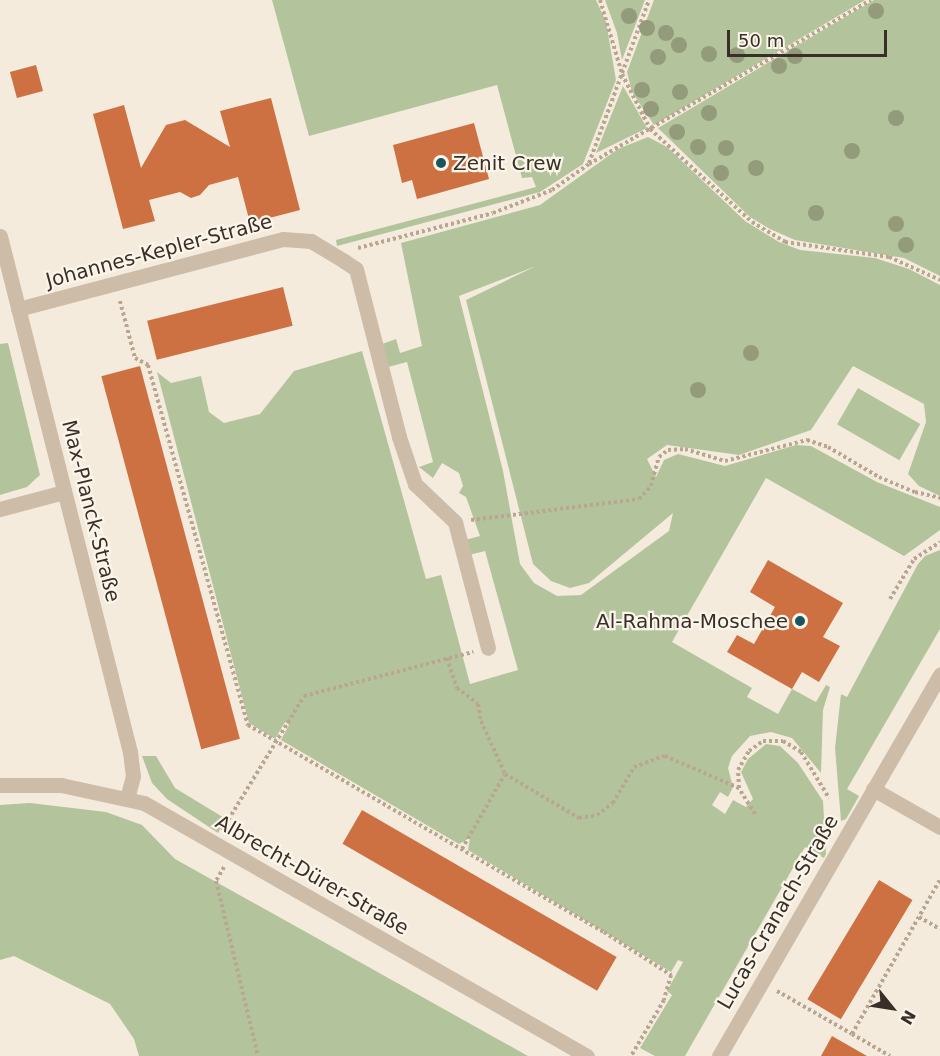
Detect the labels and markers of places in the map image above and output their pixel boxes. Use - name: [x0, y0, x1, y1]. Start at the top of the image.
- place label: Zenit Crew: [453, 151, 562, 175]
- marker: Zenit Crew: [434, 156, 448, 170]
- place label: Al-Rahma-Moschee: [596, 609, 788, 633]
- marker: Al-Rahma-Moschee: [793, 614, 807, 628]

